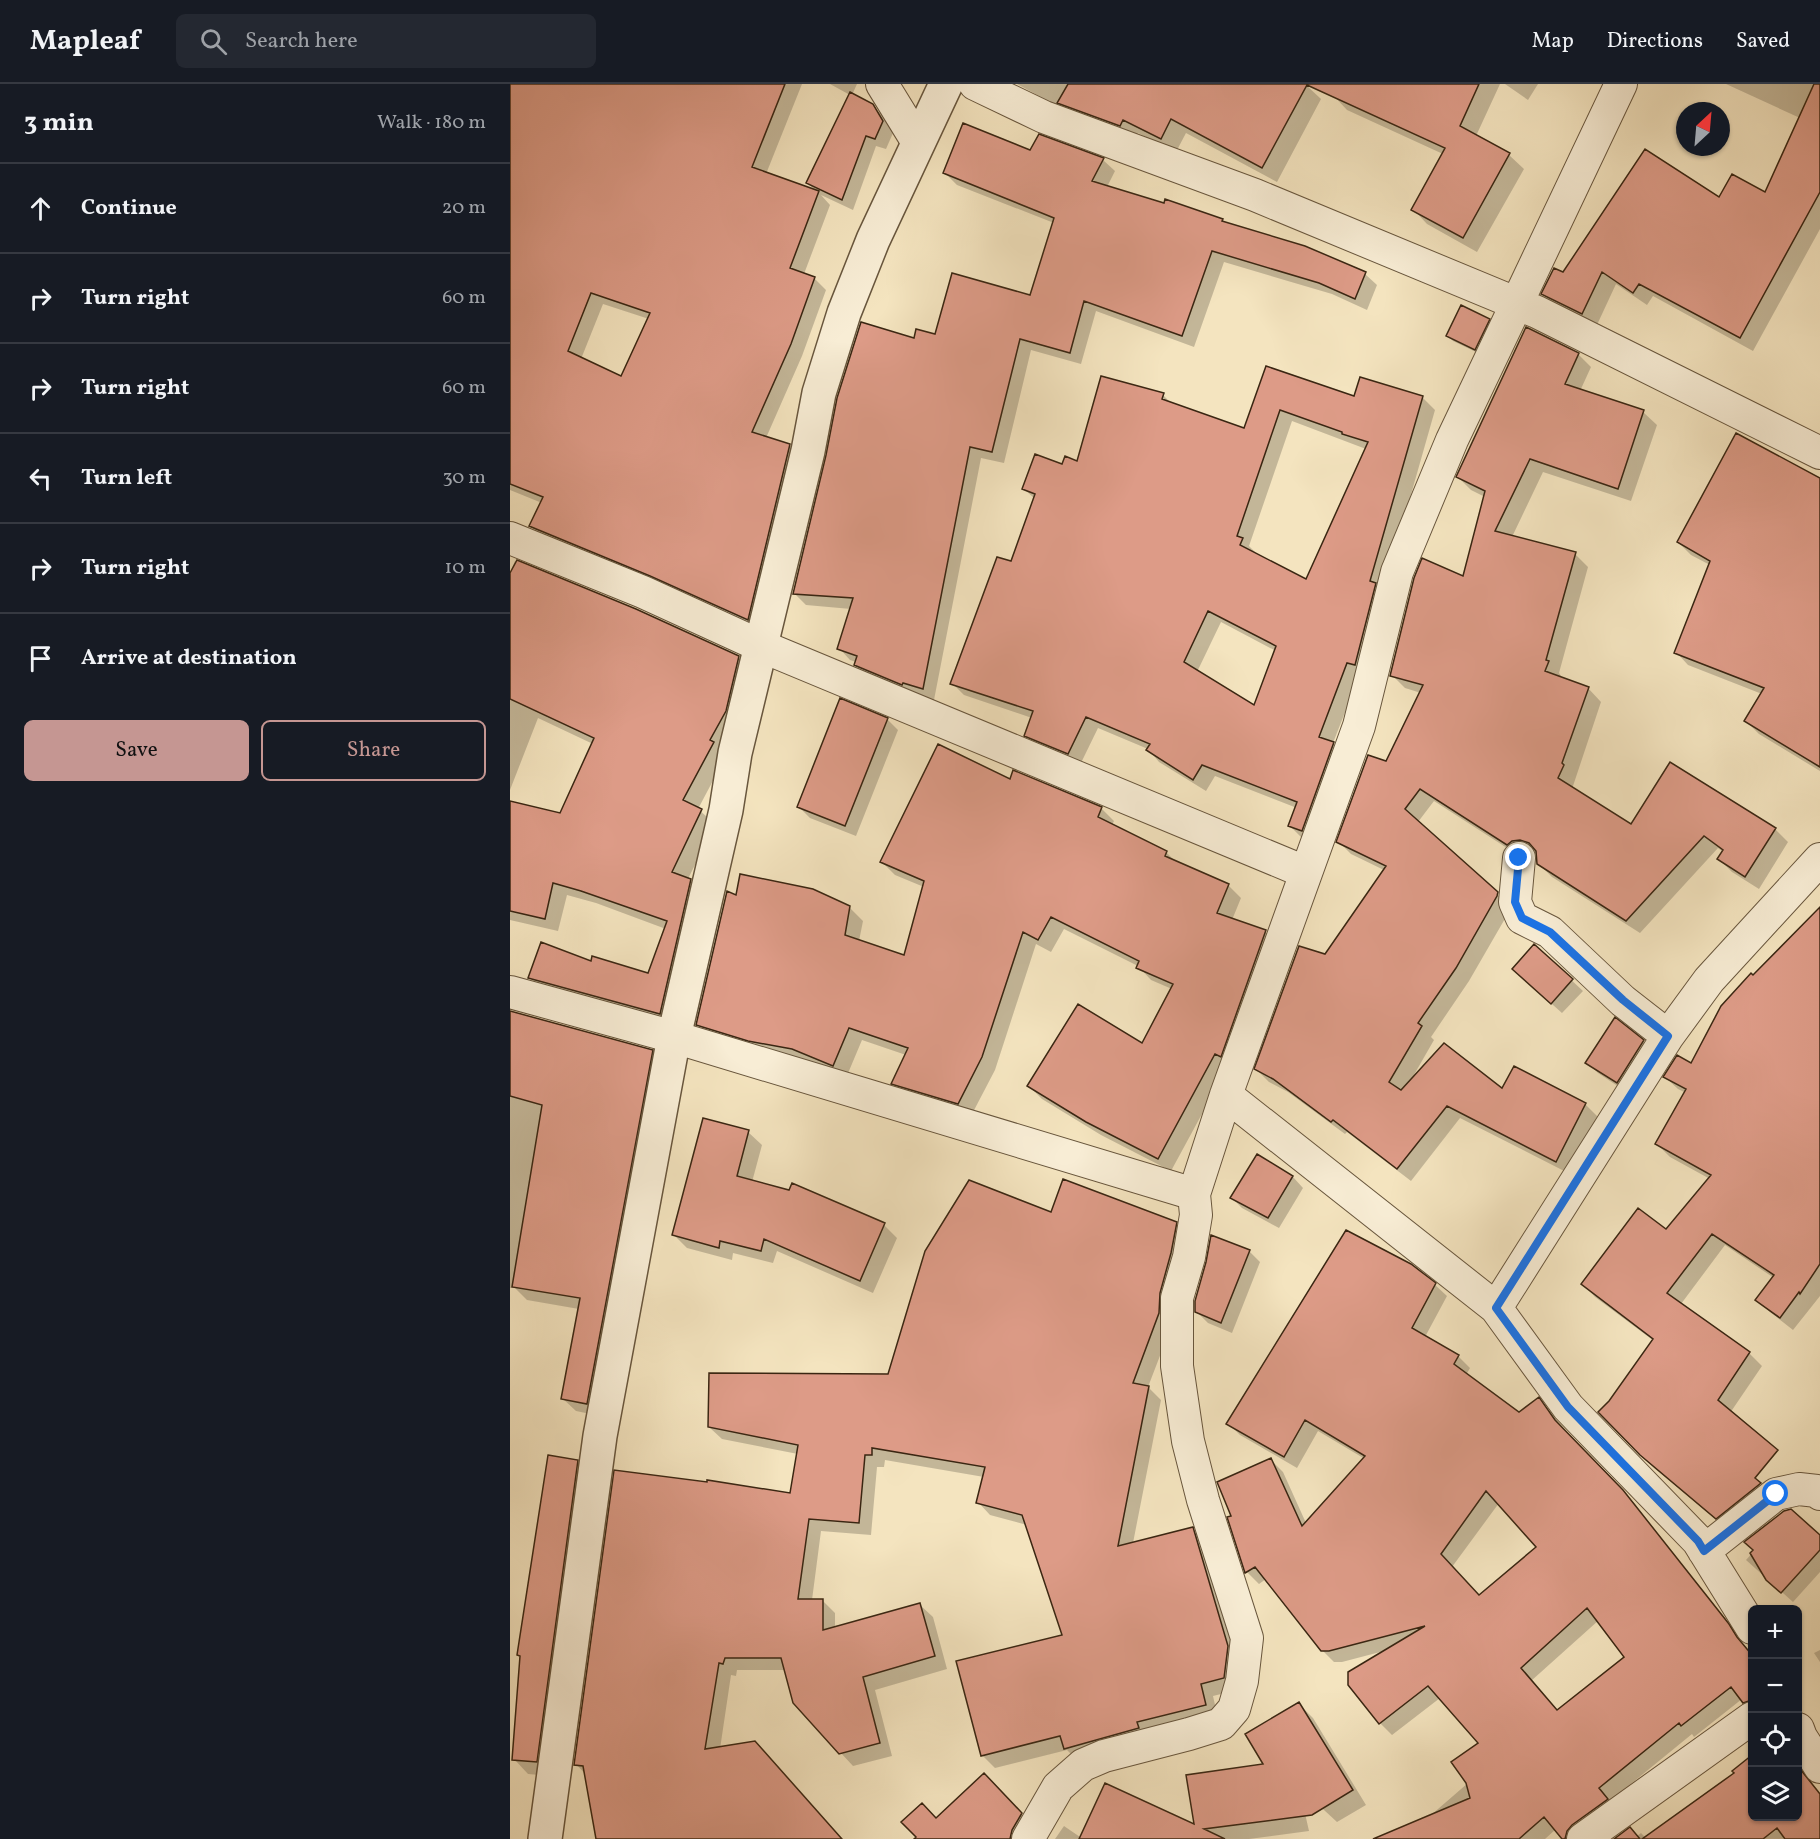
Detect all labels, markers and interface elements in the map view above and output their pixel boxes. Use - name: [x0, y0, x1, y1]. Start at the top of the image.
- search box: [176, 14, 596, 68]
- text: Mapleaf: [30, 22, 140, 61]
- icon: search: [197, 25, 230, 58]
- text: Search here: [245, 26, 358, 57]
- text: Map: [1532, 27, 1574, 56]
- text: Directions: [1607, 27, 1703, 56]
- text: Saved: [1736, 27, 1790, 56]
- north arrow: [1676, 102, 1730, 156]
- text: 3 min: [24, 105, 94, 141]
- text: Walk · 180 m: [377, 109, 486, 137]
- icon: ahead: [24, 192, 57, 225]
- text: Continue: [81, 193, 177, 224]
- text: 20 m: [442, 194, 486, 222]
- icon: right: [24, 282, 57, 315]
- text: Turn right: [81, 283, 189, 314]
- text: 60 m: [442, 284, 486, 312]
- icon: right: [24, 372, 57, 405]
- text: Turn right: [81, 373, 189, 404]
- text: 60 m: [442, 374, 486, 402]
- icon: left: [24, 462, 57, 495]
- text: Turn left: [81, 463, 172, 494]
- text: 30 m: [442, 464, 486, 492]
- icon: right: [24, 552, 57, 585]
- text: Turn right: [81, 553, 189, 584]
- text: 10 m: [445, 554, 486, 582]
- icon: arrive: [24, 642, 57, 675]
- text: Arrive at destination: [81, 643, 297, 674]
- button: Save: [24, 720, 249, 781]
- button: Share: [261, 720, 486, 781]
- route end: [1505, 844, 1531, 870]
- route start: [1762, 1480, 1788, 1506]
- map controls: [1748, 1605, 1802, 1821]
- button: +: [1748, 1605, 1802, 1659]
- button: −: [1748, 1659, 1802, 1713]
- button: locate: [1748, 1713, 1802, 1767]
- button: layers: [1748, 1767, 1802, 1821]

